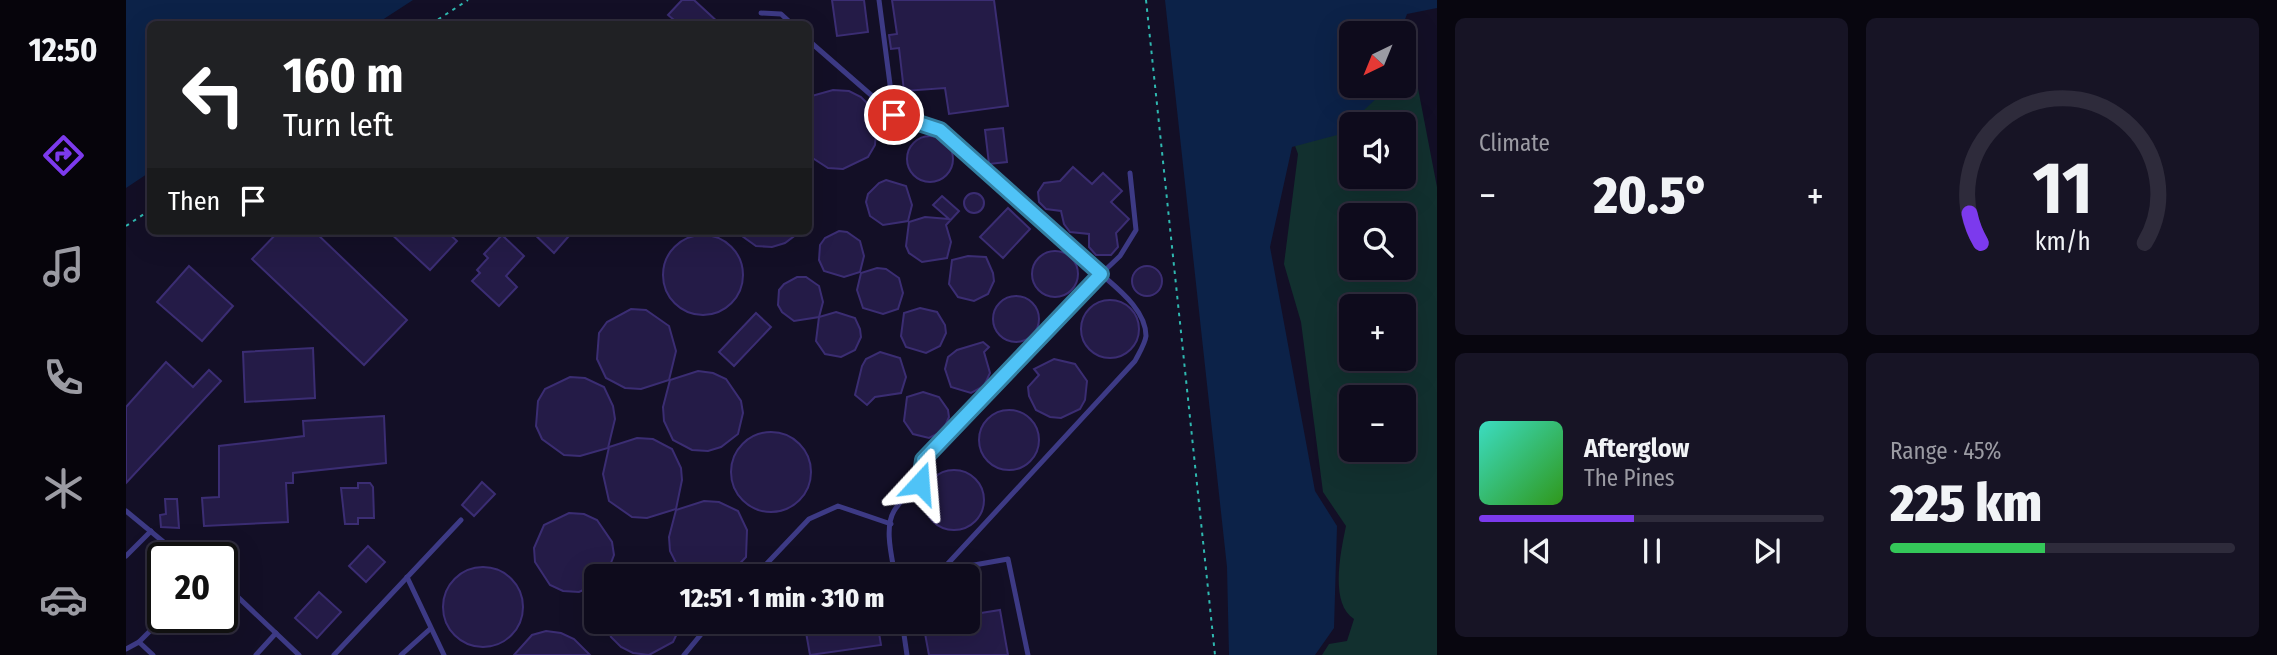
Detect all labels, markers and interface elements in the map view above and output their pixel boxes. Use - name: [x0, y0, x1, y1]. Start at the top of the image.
- north arrow: [1339, 21, 1416, 98]
- map controls: [1339, 21, 1416, 462]
- text: 12:50: [28, 31, 98, 69]
- text: 160 m: [283, 46, 404, 105]
- icon: left: [168, 49, 259, 140]
- pin: [864, 85, 924, 145]
- icon: arrive: [875, 96, 913, 134]
- text: Turn left: [283, 106, 393, 144]
- button: sound: [1339, 112, 1416, 189]
- text: Climate: [1479, 129, 1550, 157]
- icon: directions: [39, 131, 88, 180]
- text: 11: [2032, 145, 2093, 232]
- text: 20.5°: [1594, 164, 1709, 227]
- text: −: [1479, 173, 1496, 219]
- text: +: [1807, 173, 1824, 219]
- icon: arrive: [234, 182, 272, 220]
- text: Then: [168, 186, 220, 217]
- button: search: [1339, 203, 1416, 280]
- text: km/h: [2035, 226, 2090, 256]
- icon: music: [39, 242, 88, 291]
- button: +: [1339, 294, 1416, 371]
- icon: phone: [39, 353, 88, 402]
- button: −: [1339, 385, 1416, 462]
- text: Afterglow: [1584, 433, 1689, 464]
- text: Range · 45%: [1890, 437, 2001, 465]
- position arrow: [883, 446, 957, 520]
- icon: climate: [39, 464, 88, 513]
- text: The Pines: [1584, 464, 1675, 492]
- text: 225 km: [1890, 472, 2042, 535]
- icon: previous: [1518, 532, 1556, 570]
- icon: pause: [1633, 532, 1671, 570]
- icon: next: [1748, 532, 1786, 570]
- speed limit sign: 20: [147, 542, 238, 633]
- icon: car: [39, 575, 88, 624]
- text: 12:51 · 1 min · 310 m: [680, 583, 884, 614]

